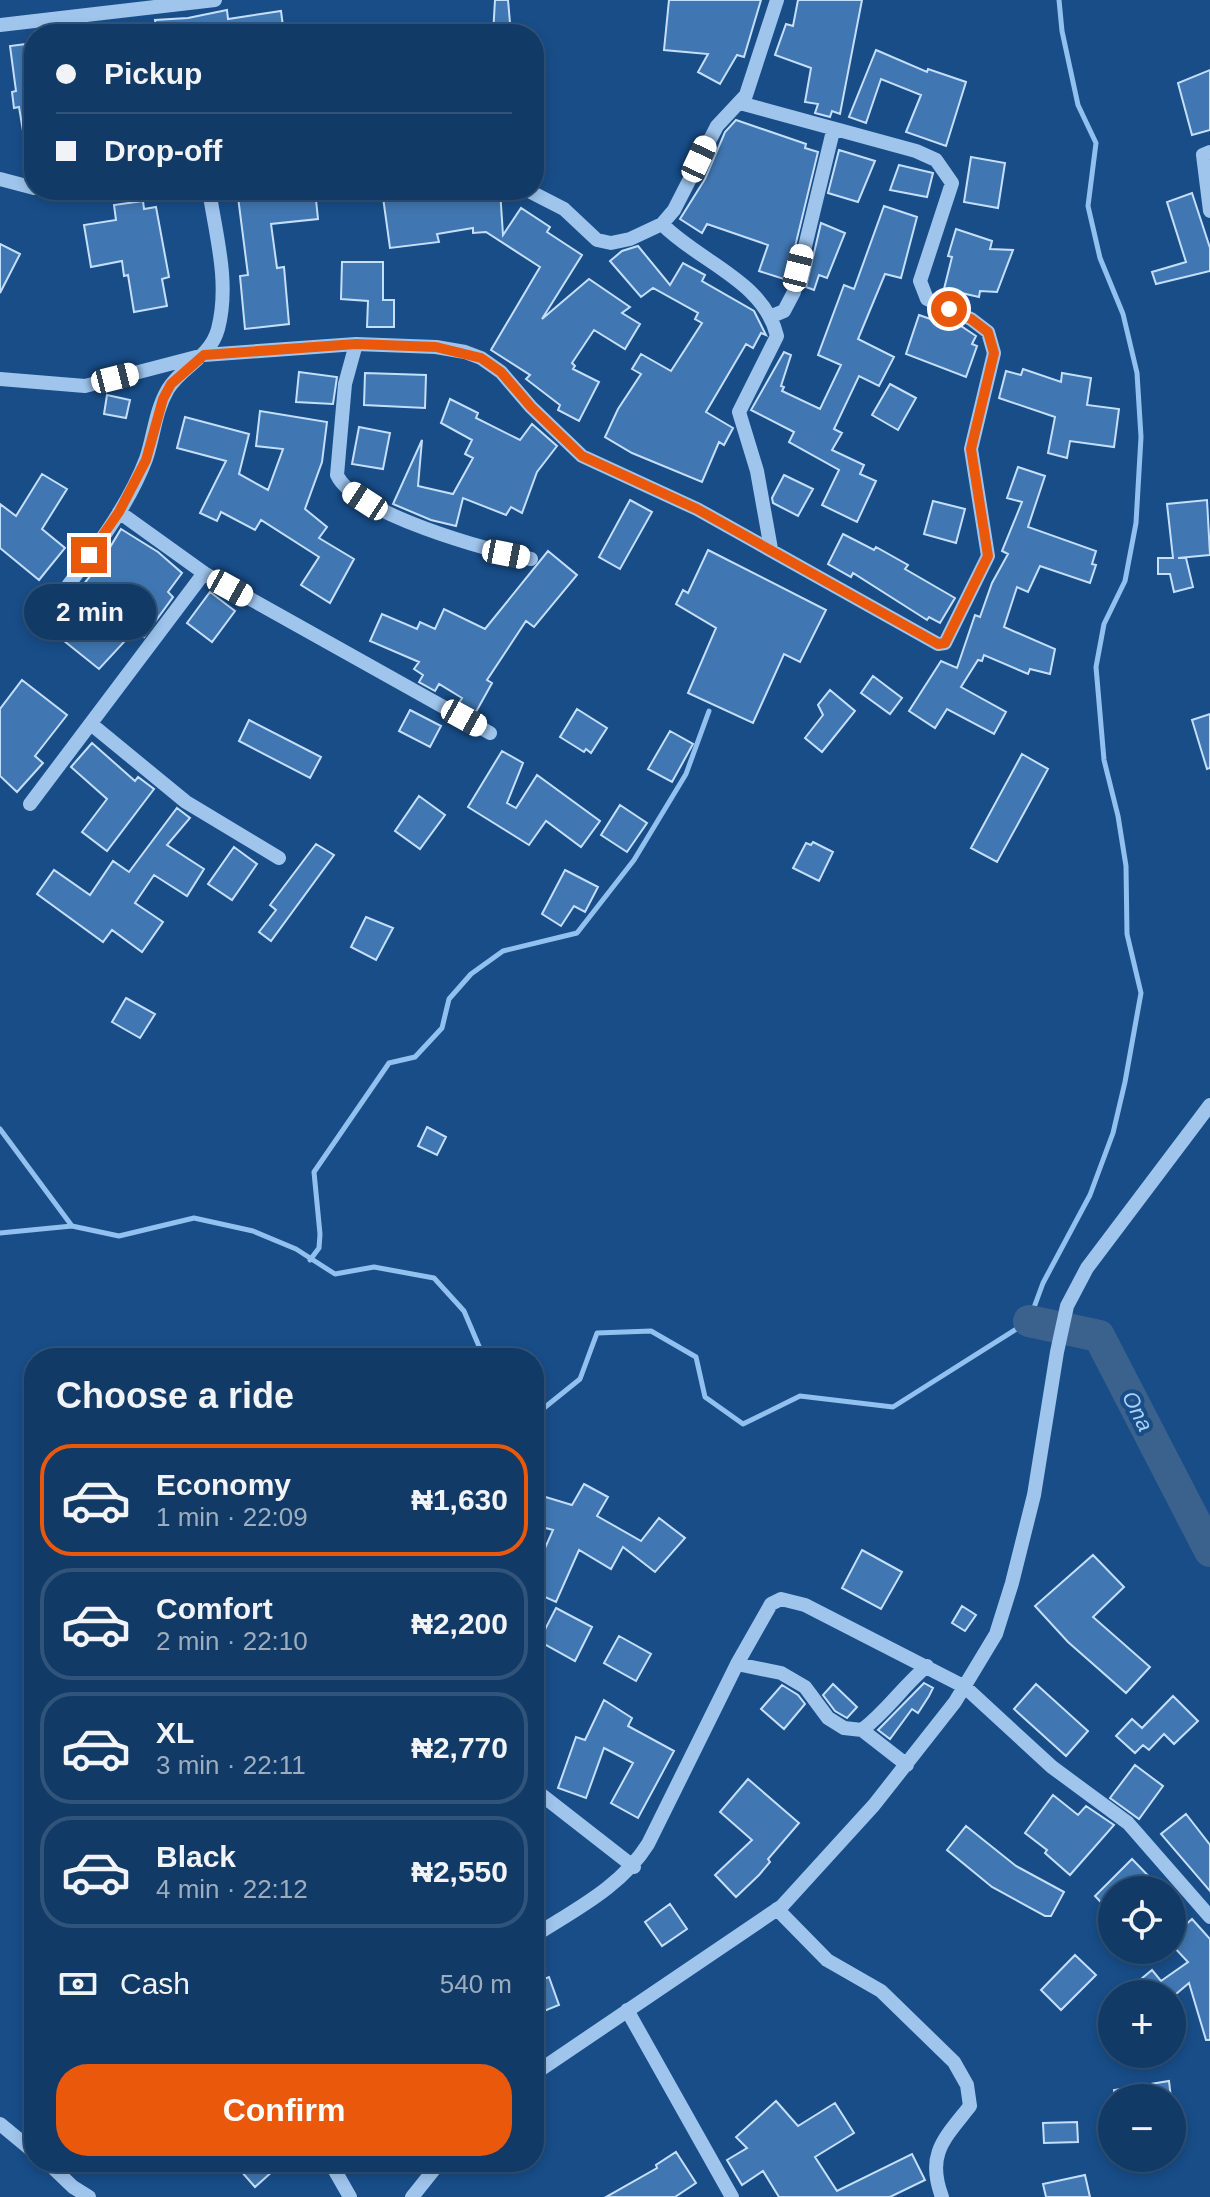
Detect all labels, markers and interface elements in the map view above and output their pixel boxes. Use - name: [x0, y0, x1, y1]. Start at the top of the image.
- text: Pickup: [104, 57, 202, 90]
- car: [678, 132, 720, 186]
- text: Drop-off: [104, 134, 222, 167]
- car: [781, 242, 815, 294]
- route start: [931, 291, 967, 327]
- car: [89, 361, 141, 395]
- car: [338, 478, 392, 524]
- route end: [71, 537, 107, 573]
- car: [480, 538, 532, 570]
- car: [203, 566, 257, 610]
- callout: 2 min: [23, 583, 155, 639]
- text: 2 min: [56, 597, 124, 627]
- car: [437, 696, 491, 740]
- text: Choose a ride: [56, 1375, 294, 1416]
- water label: Ona: [1117, 1387, 1158, 1435]
- icon: car: [60, 1464, 132, 1536]
- text: Economy: [156, 1468, 291, 1501]
- text: ₦1,630: [411, 1483, 508, 1516]
- text: 1 min · 22:09: [156, 1502, 308, 1532]
- icon: car: [60, 1588, 132, 1660]
- text: Comfort: [156, 1592, 273, 1625]
- text: ₦2,200: [411, 1607, 508, 1640]
- text: 2 min · 22:10: [156, 1626, 308, 1656]
- icon: car: [60, 1712, 132, 1784]
- text: XL: [156, 1716, 194, 1749]
- text: ₦2,770: [411, 1731, 508, 1764]
- text: 3 min · 22:11: [156, 1750, 306, 1780]
- icon: car: [60, 1836, 132, 1908]
- text: Black: [156, 1840, 236, 1873]
- text: ₦2,550: [411, 1855, 508, 1888]
- text: 4 min · 22:12: [156, 1874, 308, 1904]
- map controls: [1098, 1876, 1186, 2172]
- button: locate: [1098, 1876, 1186, 1964]
- icon: cash: [56, 1962, 100, 2006]
- text: Cash: [120, 1967, 190, 2000]
- text: 540 m: [440, 1969, 512, 1999]
- button: +: [1098, 1980, 1186, 2068]
- button: Confirm: [56, 2064, 512, 2156]
- button: −: [1098, 2084, 1186, 2172]

